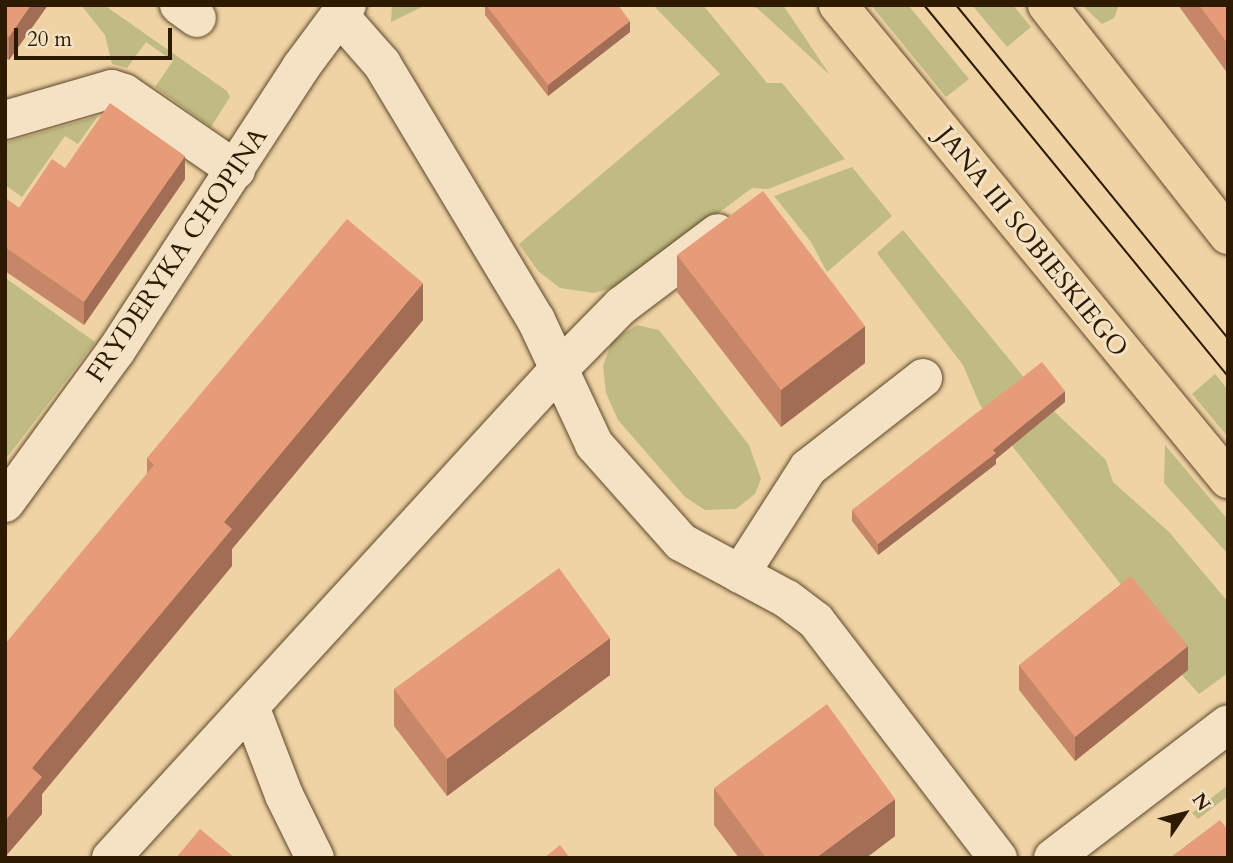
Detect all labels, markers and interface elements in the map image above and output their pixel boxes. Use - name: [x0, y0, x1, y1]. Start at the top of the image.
- scale bar: [18, 14, 175, 58]
- text: 20 m: [27, 25, 72, 54]
- street label: JANA III SOBIESKIEGO: [930, 121, 1134, 363]
- street label: FRYDERYKA CHOPINA: [80, 122, 274, 388]
- north arrow: [1149, 779, 1219, 849]
- text: N: [1186, 788, 1217, 816]

